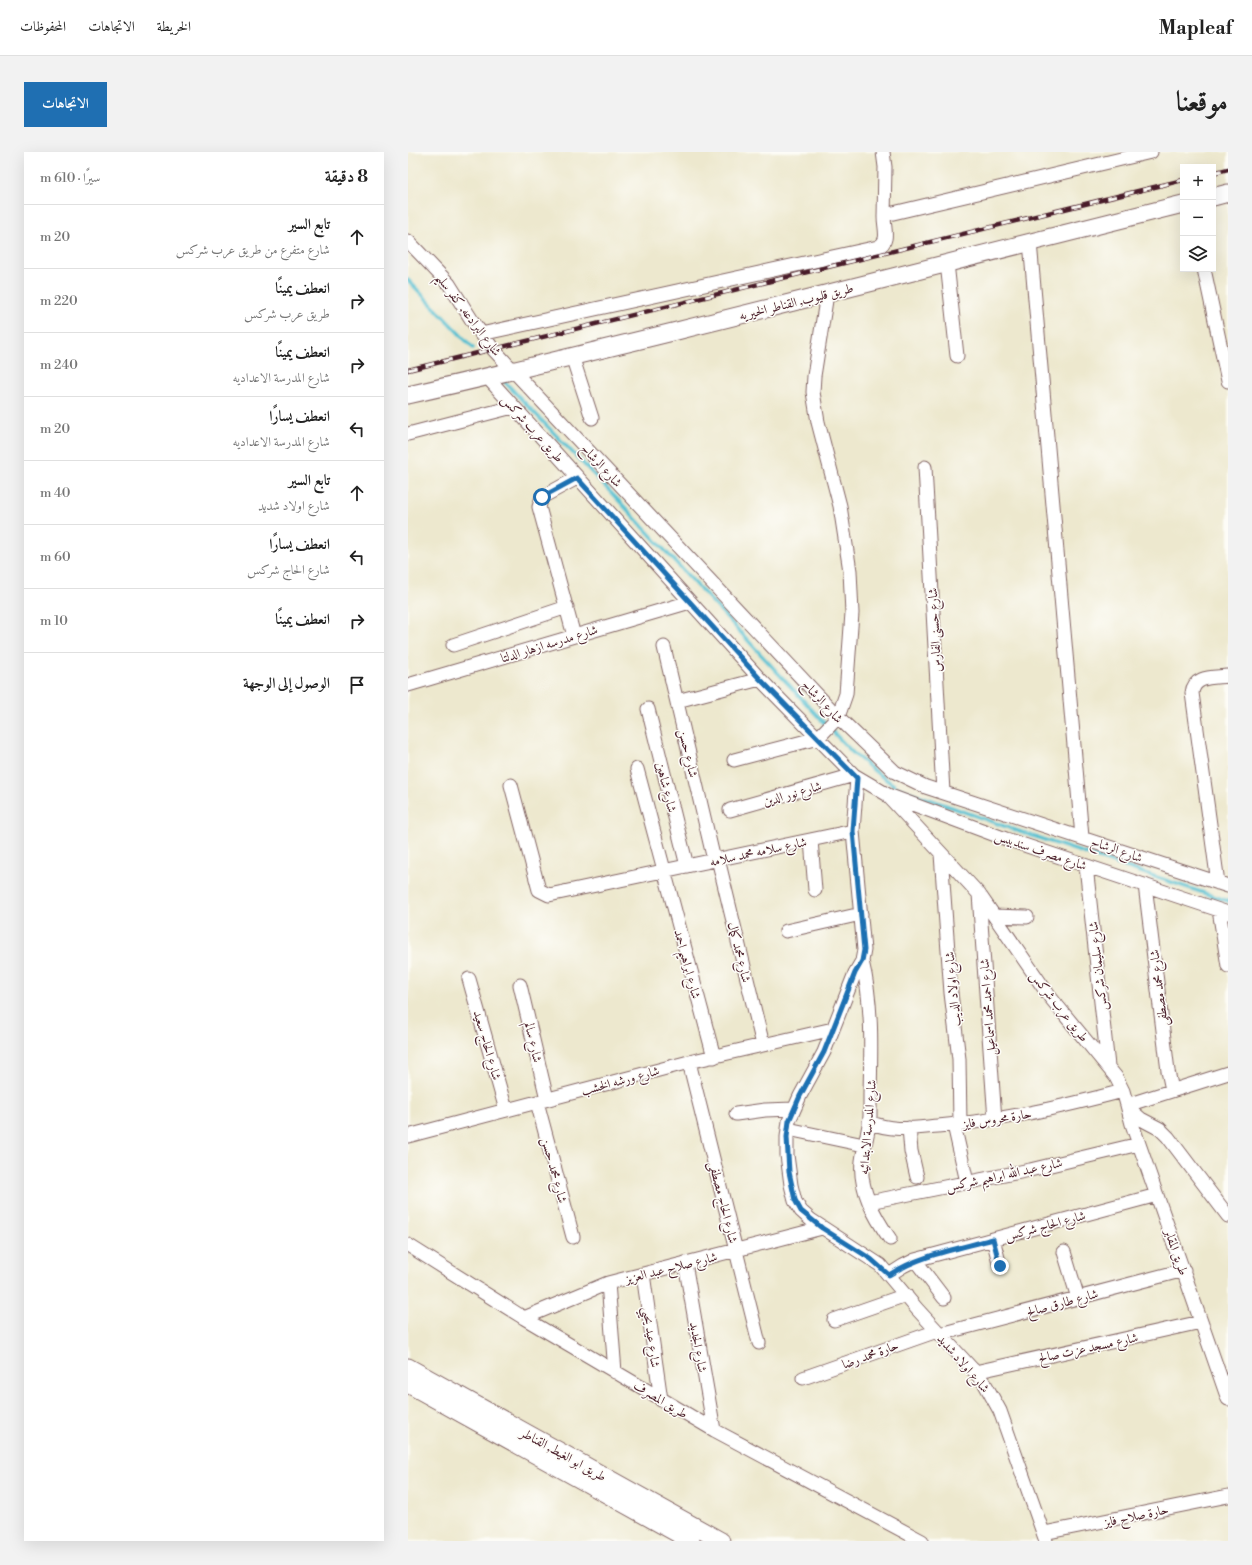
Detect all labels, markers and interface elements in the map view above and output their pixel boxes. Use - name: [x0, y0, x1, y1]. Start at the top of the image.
- text: Mapleaf: [1159, 16, 1232, 40]
- text: المحفوظات: [20, 18, 66, 36]
- text: الاتجاهات: [88, 18, 135, 36]
- text: الخريطة: [157, 18, 191, 36]
- button: الاتجاهات: [24, 82, 107, 127]
- text: موقعنا: [1176, 85, 1228, 120]
- map controls: [1180, 164, 1216, 272]
- button: +: [1180, 164, 1216, 200]
- text: 8 دقيقة: [325, 166, 368, 188]
- text: سيرًا · 610 m: [40, 170, 100, 186]
- button: −: [1180, 200, 1216, 236]
- text: تابع السير: [288, 215, 330, 234]
- icon: ahead: [346, 226, 368, 248]
- text: 20 m: [40, 229, 70, 245]
- button: layers: [1180, 236, 1216, 272]
- text: شارع متفرع من طريق عرب شركس: [176, 242, 330, 258]
- street label: شارع البرادعه, كفر سليم: [428, 270, 505, 362]
- text: انعطف يمينًا: [275, 279, 330, 298]
- street label: طريق قليوب, القناطر الخيريه: [737, 280, 855, 324]
- icon: right: [346, 290, 368, 312]
- text: 220 m: [40, 293, 78, 309]
- text: طريق عرب شركس: [244, 306, 330, 322]
- text: انعطف يمينًا: [275, 343, 330, 362]
- icon: right: [346, 354, 368, 376]
- text: 240 m: [40, 357, 78, 373]
- text: شارع المدرسة الاعداديه: [233, 370, 330, 386]
- street label: طريق عرب شركس: [497, 391, 567, 467]
- text: انعطف يسارًا: [269, 407, 330, 426]
- icon: left: [346, 418, 368, 440]
- text: 20 m: [40, 421, 70, 437]
- text: شارع المدرسة الاعداديه: [233, 434, 330, 450]
- street label: شارع الرشاح: [575, 441, 625, 493]
- text: تابع السير: [288, 471, 330, 490]
- icon: ahead: [346, 482, 368, 504]
- text: 40 m: [40, 485, 70, 501]
- route start: [533, 488, 551, 506]
- text: شارع اولاد شديد: [258, 498, 330, 514]
- text: انعطف يسارًا: [269, 535, 330, 554]
- icon: left: [346, 546, 368, 568]
- text: 60 m: [40, 549, 71, 565]
- text: شارع الحاج شركس: [247, 562, 330, 578]
- street label: شارع حسنى الفارس: [925, 587, 948, 672]
- text: انعطف يمينًا: [275, 610, 330, 629]
- icon: right: [346, 610, 368, 632]
- text: 10 m: [40, 613, 68, 629]
- street label: شارع مدرسه ازهار الدلتا: [499, 622, 601, 669]
- text: الوصول إلى الوجهة: [243, 674, 330, 693]
- icon: arrive: [346, 674, 368, 696]
- street label: شارع الرشاح: [796, 677, 846, 729]
- street label: شارع حسن: [672, 727, 701, 780]
- street label: شارع شاهين: [649, 760, 680, 815]
- street label: شارع نور الدين: [761, 778, 824, 813]
- street label: شارع مصرف سندبيس: [991, 828, 1089, 877]
- street label: شارع سلامه محمد سلامه: [708, 834, 809, 873]
- street label: شارع الرشاح: [1088, 834, 1145, 869]
- street label: شارع محمد كمال: [721, 920, 754, 985]
- street label: شارع سليمان شركس: [1085, 920, 1114, 1011]
- street label: شارع ابراهيم احمد: [665, 928, 704, 1002]
- street label: شارع محمد مصطفى: [1146, 948, 1175, 1027]
- street label: شارع اولاد الديب: [942, 951, 967, 1027]
- street label: شارع احمد محمد اسماعيل: [977, 958, 1002, 1056]
- street label: طريق عرب شركس: [1026, 968, 1092, 1046]
- street label: شارع الحاج سعيد: [467, 1008, 505, 1083]
- street label: شارع سالم: [518, 1020, 545, 1065]
- street label: شارع ورشه الخشب: [579, 1063, 662, 1102]
- street label: شارع المدرسة الابتدائيه: [856, 1079, 883, 1176]
- street label: حارة محروس فايز: [960, 1106, 1033, 1133]
- street label: شارع محمد حسن: [535, 1136, 570, 1206]
- street label: شارع عبد الله ابراهيم شركس: [944, 1152, 1065, 1200]
- street label: شارع الحاج مصطفى: [702, 1160, 741, 1246]
- street label: شارع الحاج شركس: [1003, 1208, 1088, 1247]
- street label: طريق المقابر: [1160, 1225, 1191, 1278]
- street label: شارع صلاح عبد العزيز: [622, 1249, 720, 1291]
- route end: [991, 1257, 1009, 1275]
- street label: شارع طارق صالح: [1025, 1286, 1101, 1323]
- street label: شارع عيد يحيي: [636, 1306, 663, 1369]
- street label: شارع الجديد: [683, 1321, 710, 1374]
- street label: شارع مسجد عزت صالح: [1037, 1330, 1140, 1369]
- street label: شارع اولاد شديد: [931, 1331, 993, 1398]
- street label: حارة محمد رضا: [840, 1337, 901, 1373]
- street label: طريق المصرف: [630, 1377, 691, 1422]
- street label: طريق ابو الغيط, القناطر: [516, 1424, 609, 1485]
- street label: حارة صلاح فايز: [1100, 1501, 1171, 1534]

